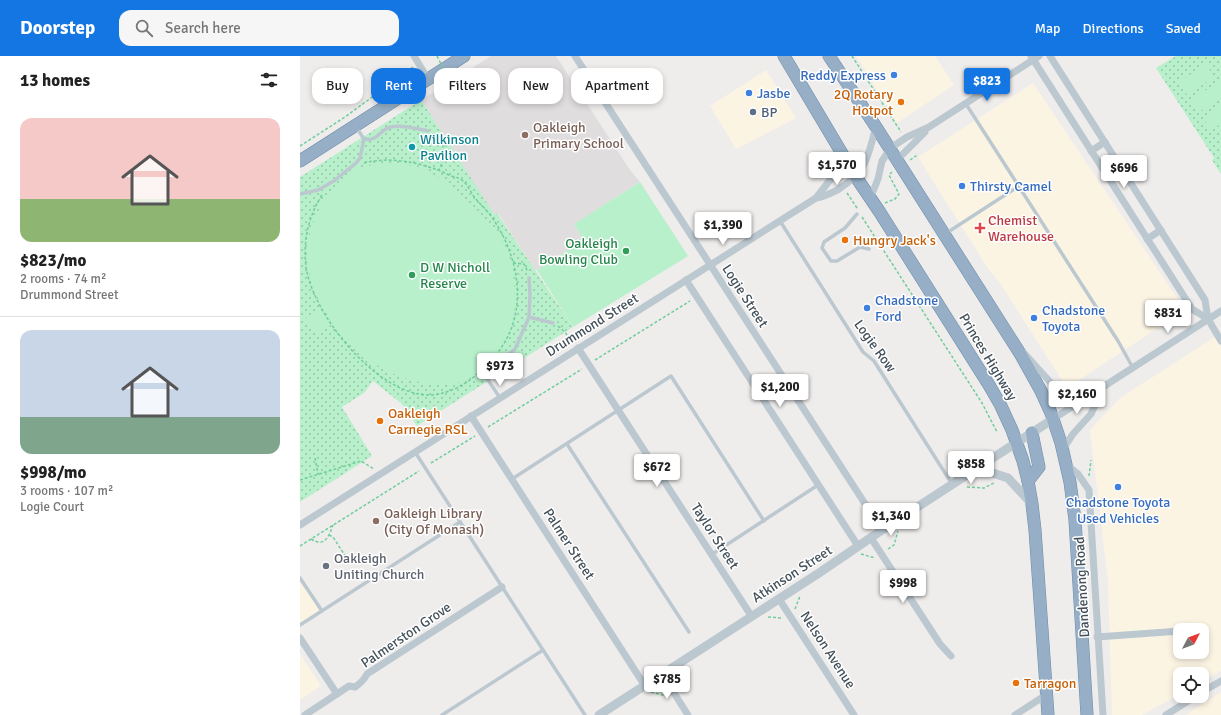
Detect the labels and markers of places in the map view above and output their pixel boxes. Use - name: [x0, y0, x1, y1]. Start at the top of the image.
- place label: Reddy Express: [800, 67, 886, 84]
- pin: $823: [963, 68, 1011, 102]
- marker: Reddy Express: [889, 70, 899, 80]
- place label: Jasbe: [757, 85, 791, 102]
- place label: 2Q Rotary Hotpot: [834, 86, 893, 119]
- marker: Jasbe: [744, 88, 754, 98]
- marker: 2Q Rotary Hotpot: [896, 97, 906, 107]
- place label: BP: [761, 104, 777, 121]
- marker: BP: [748, 107, 758, 117]
- place label: Oakleigh Primary School: [533, 119, 624, 152]
- marker: Oakleigh Primary School: [520, 130, 530, 140]
- place label: Wilkinson Pavilion: [420, 131, 479, 164]
- marker: Wilkinson Pavilion: [407, 142, 417, 152]
- pin: $1,570: [804, 152, 870, 186]
- pin: $696: [1100, 155, 1148, 189]
- place label: Thirsty Camel: [970, 178, 1052, 195]
- marker: Thirsty Camel: [957, 181, 967, 191]
- pin: $1,390: [690, 212, 756, 246]
- place label: Chemist Warehouse: [988, 212, 1054, 245]
- marker: Chemist Warehouse: [975, 223, 985, 233]
- place label: Hungry Jack's: [853, 232, 936, 249]
- place label: Oakleigh Bowling Club: [539, 235, 618, 268]
- marker: Hungry Jack's: [840, 235, 850, 245]
- marker: Oakleigh Bowling Club: [621, 246, 631, 256]
- place label: D W Nicholl Reserve: [420, 259, 490, 292]
- marker: D W Nicholl Reserve: [407, 270, 417, 280]
- place label: Chadstone Ford: [875, 292, 938, 325]
- pin: $831: [1144, 300, 1192, 334]
- place label: Chadstone Toyota: [1042, 302, 1105, 335]
- marker: Chadstone Ford: [862, 303, 872, 313]
- marker: Chadstone Toyota: [1029, 313, 1039, 323]
- pin: $973: [476, 353, 524, 387]
- pin: $1,200: [747, 374, 813, 408]
- pin: $2,160: [1044, 381, 1110, 415]
- place label: Oakleigh Carnegie RSL: [388, 405, 468, 438]
- marker: Oakleigh Carnegie RSL: [375, 416, 385, 426]
- pin: $858: [947, 451, 995, 485]
- pin: $672: [633, 454, 681, 488]
- marker: Chadstone Toyota Used Vehicles: [1113, 482, 1123, 492]
- place label: Chadstone Toyota Used Vehicles: [1066, 494, 1170, 527]
- pin: $1,340: [858, 503, 924, 537]
- place label: Oakleigh Library (City Of Monash): [384, 505, 484, 538]
- marker: Oakleigh Library (City Of Monash): [371, 516, 381, 526]
- place label: Oakleigh Uniting Church: [334, 550, 424, 583]
- marker: Oakleigh Uniting Church: [321, 561, 331, 571]
- pin: $998: [879, 570, 927, 604]
- pin: $785: [643, 666, 691, 700]
- place label: Tarragon: [1024, 675, 1077, 692]
- marker: Tarragon: [1011, 678, 1021, 688]

